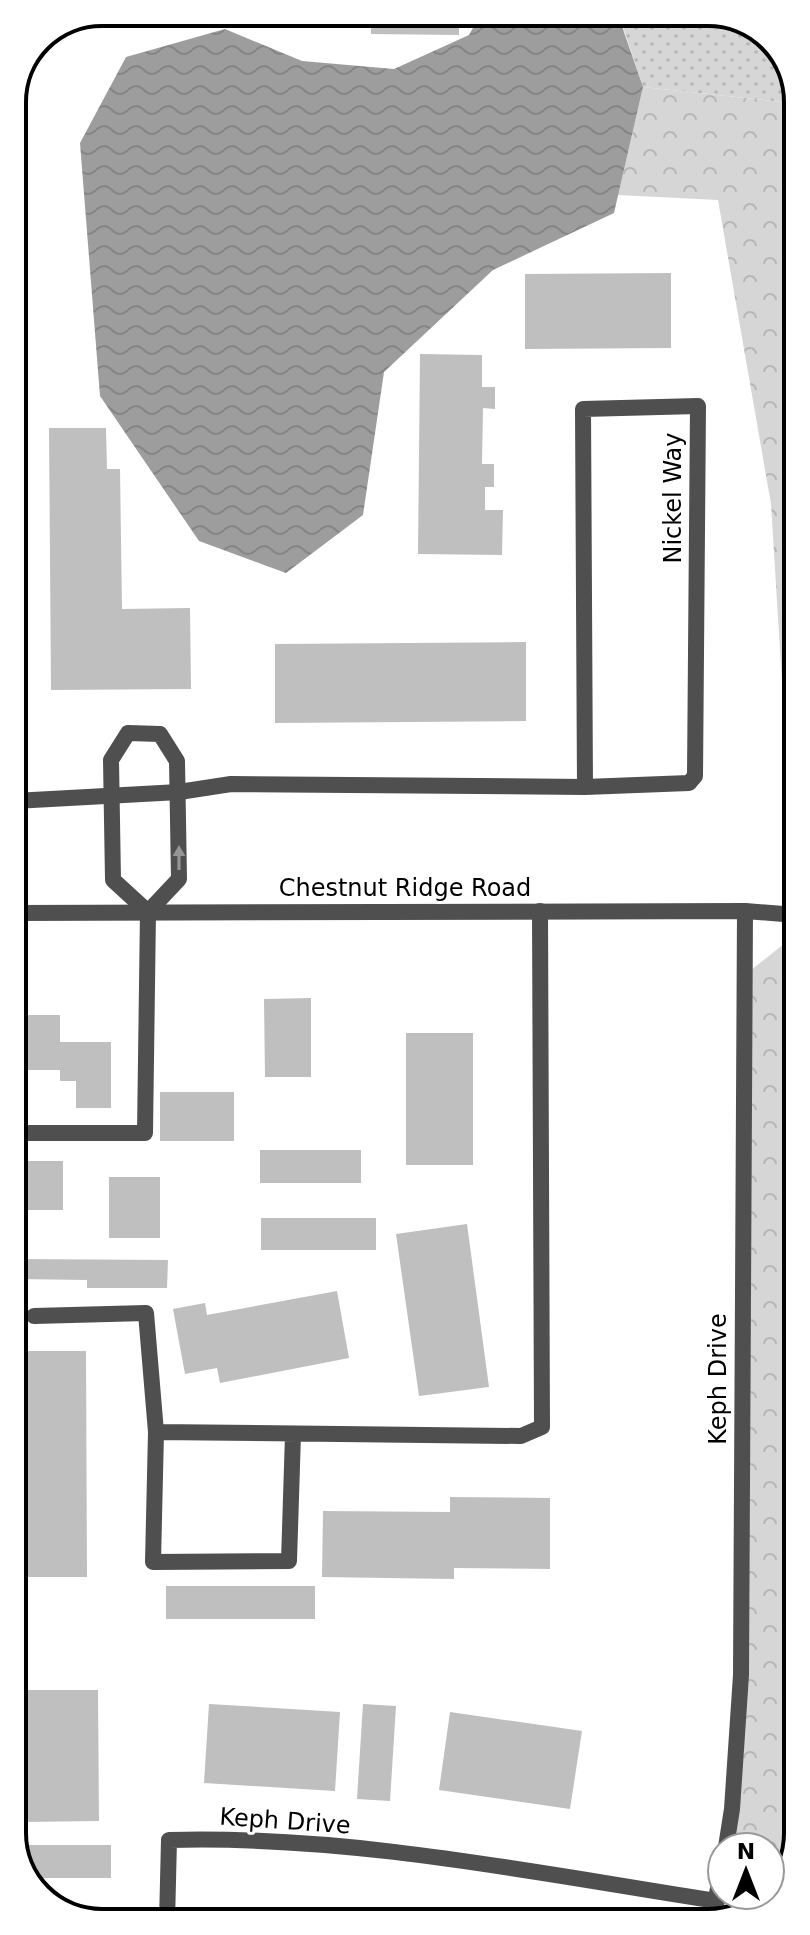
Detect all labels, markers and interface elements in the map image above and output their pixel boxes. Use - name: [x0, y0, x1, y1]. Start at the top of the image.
- street label: Nickel Way: [659, 432, 687, 564]
- one-way arrow: [173, 845, 185, 870]
- street label: Chestnut Ridge Road: [279, 874, 531, 902]
- street label: Keph Drive: [704, 1313, 732, 1445]
- street label: Keph Drive: [218, 1802, 352, 1840]
- north arrow: [706, 1831, 786, 1911]
- text: N: [737, 1839, 755, 1864]

